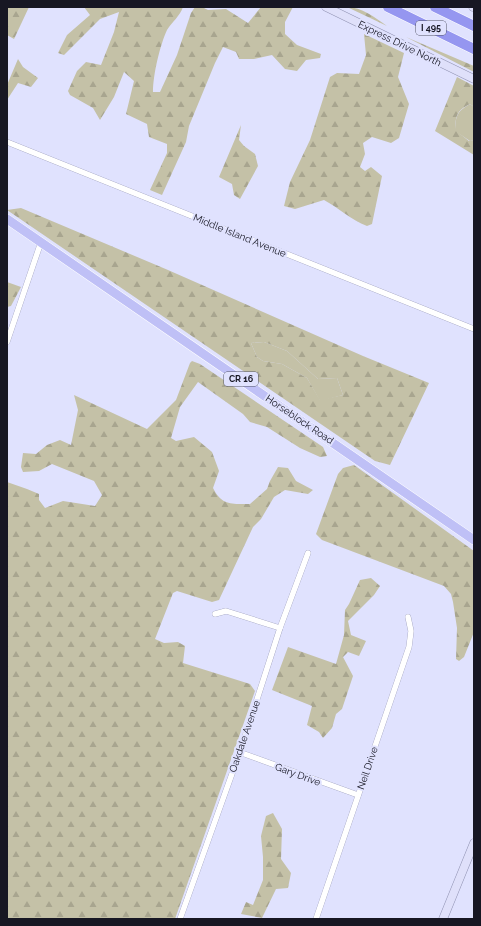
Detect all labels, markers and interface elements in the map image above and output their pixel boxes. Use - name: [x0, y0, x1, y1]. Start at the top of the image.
- street label: Express Drive North: [356, 18, 443, 69]
- road number: I 495: [416, 21, 446, 35]
- street label: Middle Island Avenue: [192, 212, 288, 259]
- road number: CR 16: [224, 372, 258, 386]
- street label: Horseblock Road: [264, 393, 336, 446]
- street label: Oakdale Avenue: [227, 699, 262, 774]
- street label: Neil Drive: [355, 745, 380, 791]
- street label: Gary Drive: [274, 761, 322, 788]

